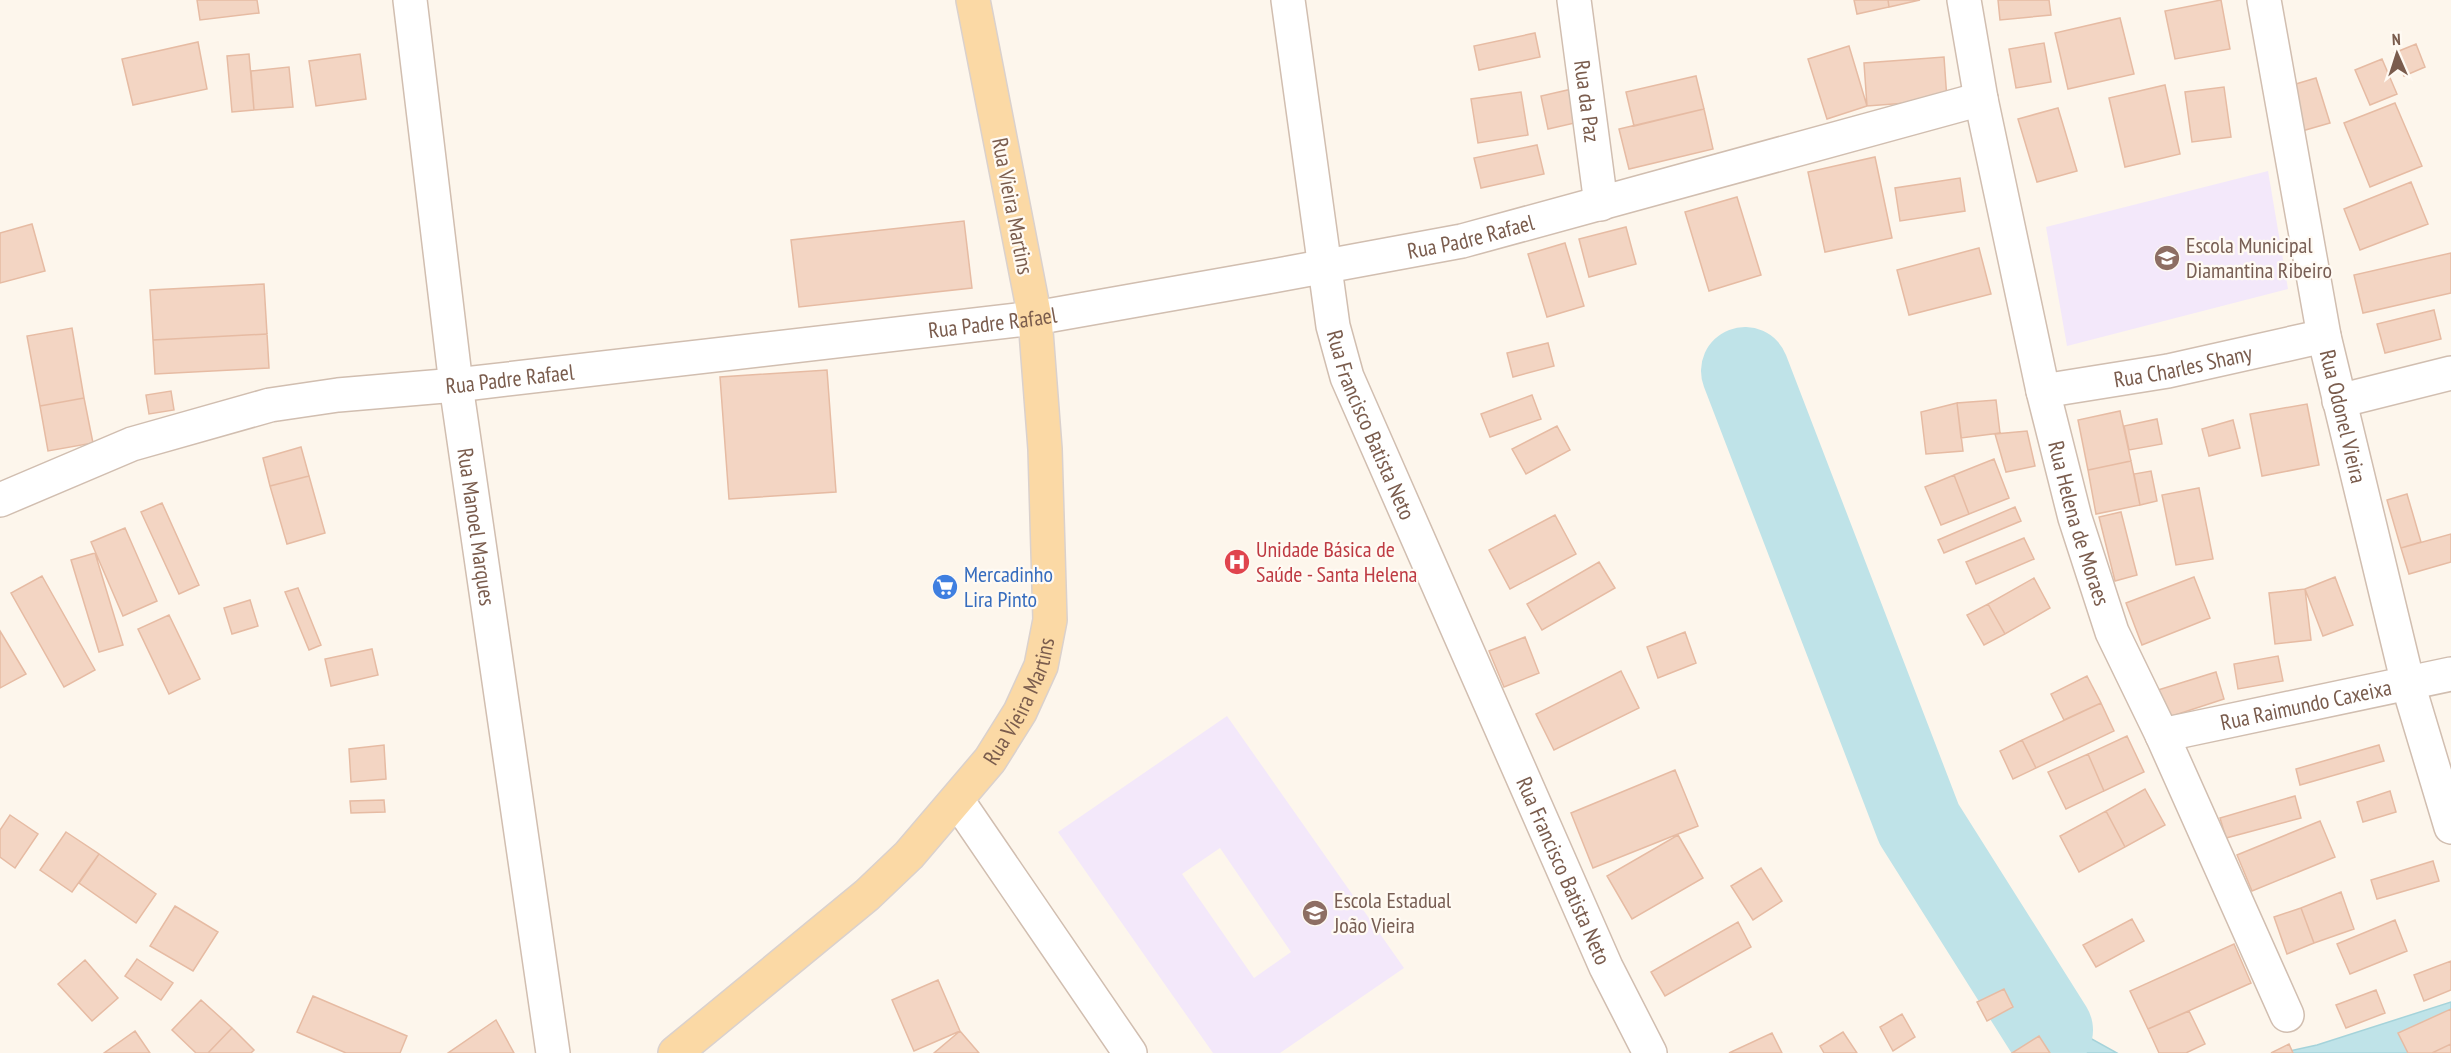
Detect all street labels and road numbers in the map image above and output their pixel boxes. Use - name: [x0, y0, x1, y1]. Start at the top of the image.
- street label: Rua da Paz: [1568, 58, 1607, 144]
- street label: Rua Vieira Martins: [986, 135, 1040, 277]
- street label: Rua Padre Rafael: [1405, 208, 1538, 265]
- street label: Rua Padre Rafael: [927, 300, 1060, 344]
- street label: Rua Francisco Batista Neto: [1321, 327, 1422, 524]
- street label: Rua Charles Shany: [2112, 338, 2255, 393]
- street label: Rua Odonel Vieira: [2314, 347, 2373, 486]
- street label: Rua Padre Rafael: [444, 357, 576, 400]
- street label: Rua Helena de Moraes: [2042, 438, 2116, 609]
- street label: Rua Manoel Marques: [451, 446, 502, 607]
- street label: Rua Vieira Martins: [977, 635, 1060, 770]
- street label: Rua Raimundo Caxeixa: [2218, 673, 2394, 736]
- street label: Rua Francisco Batista Neto: [1510, 772, 1617, 969]

